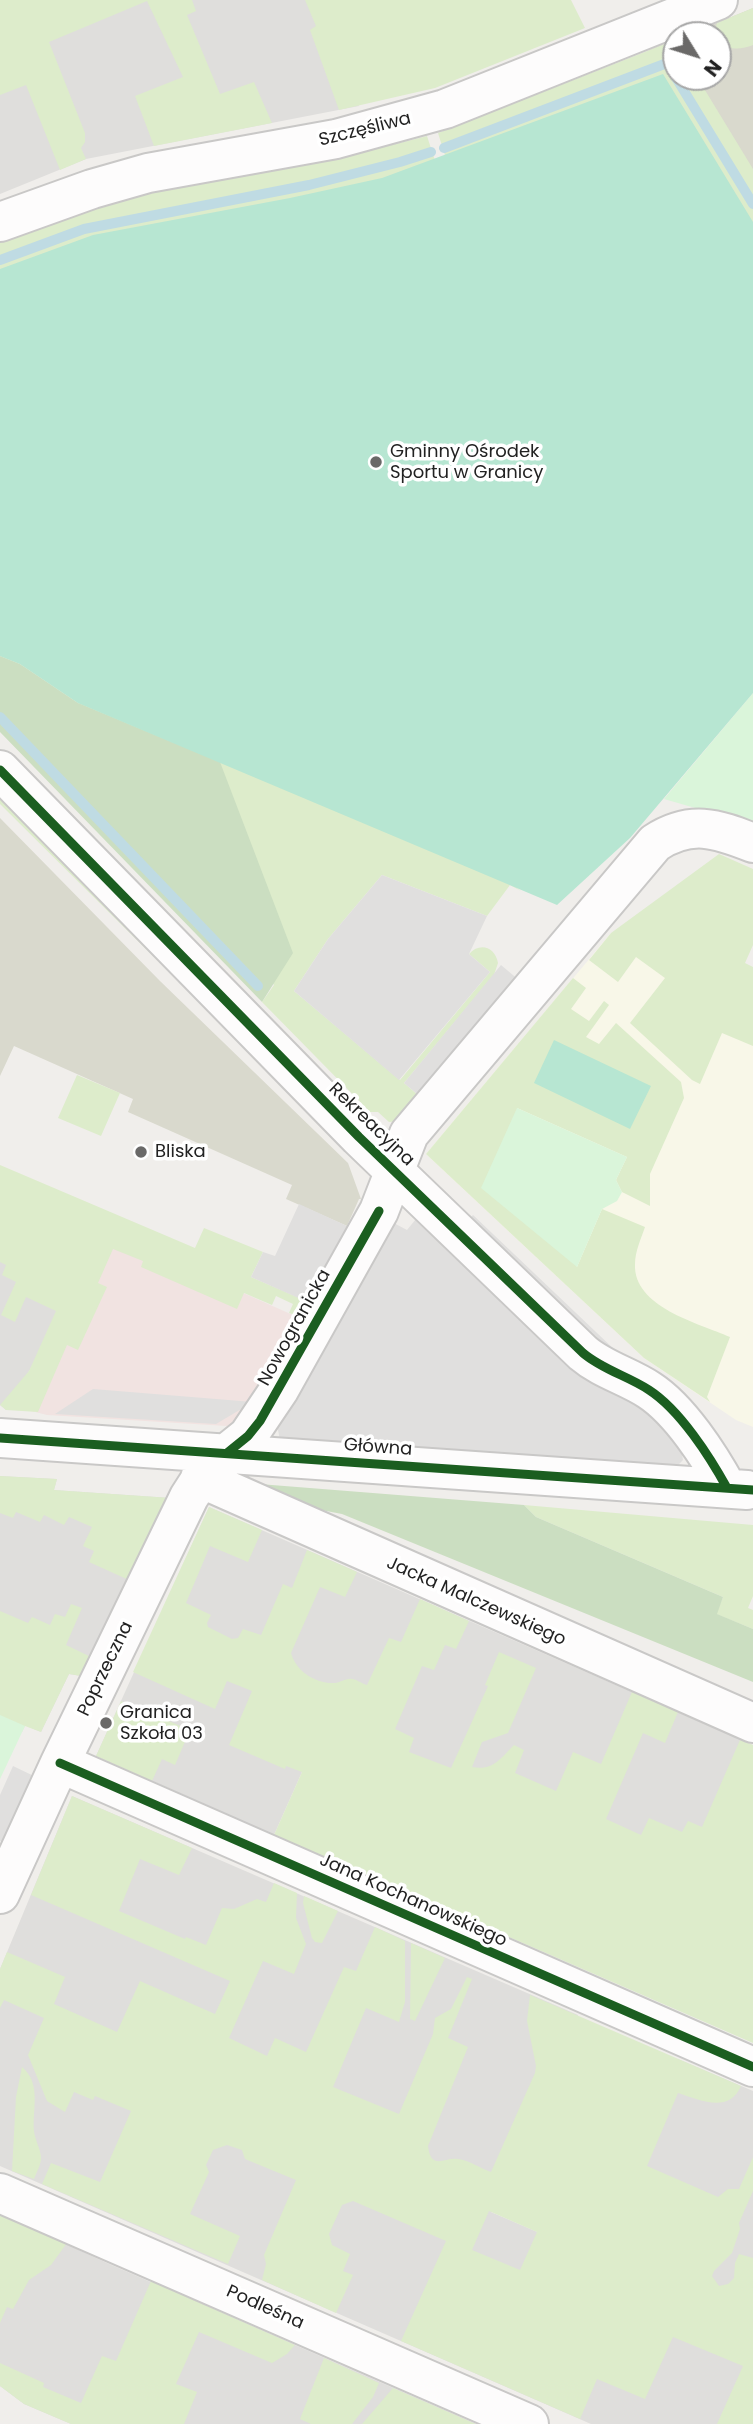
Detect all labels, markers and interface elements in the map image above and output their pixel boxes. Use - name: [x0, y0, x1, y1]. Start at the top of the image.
- north arrow: [662, 21, 732, 91]
- text: N: [697, 54, 727, 82]
- street label: Szczęśliwa: [317, 108, 413, 152]
- place label: Gminny Ośrodek Sportu w Granicy: [390, 441, 543, 484]
- marker: Gminny Ośrodek Sportu w Granicy: [368, 454, 384, 470]
- street label: Rekreacyjna: [324, 1079, 418, 1171]
- place label: Bliska: [155, 1141, 206, 1163]
- marker: Bliska: [133, 1144, 149, 1160]
- street label: Nowogranicka: [254, 1266, 336, 1390]
- street label: Główna: [343, 1435, 413, 1461]
- street label: Jacka Malczewskiego: [383, 1553, 569, 1651]
- street label: Poprzeczna: [74, 1618, 138, 1720]
- place label: Granica Szkoła 03: [120, 1702, 203, 1744]
- marker: Granica Szkoła 03: [98, 1715, 114, 1731]
- street label: Jana Kochanowskiego: [316, 1850, 510, 1952]
- street label: Podleśna: [223, 2281, 307, 2335]

